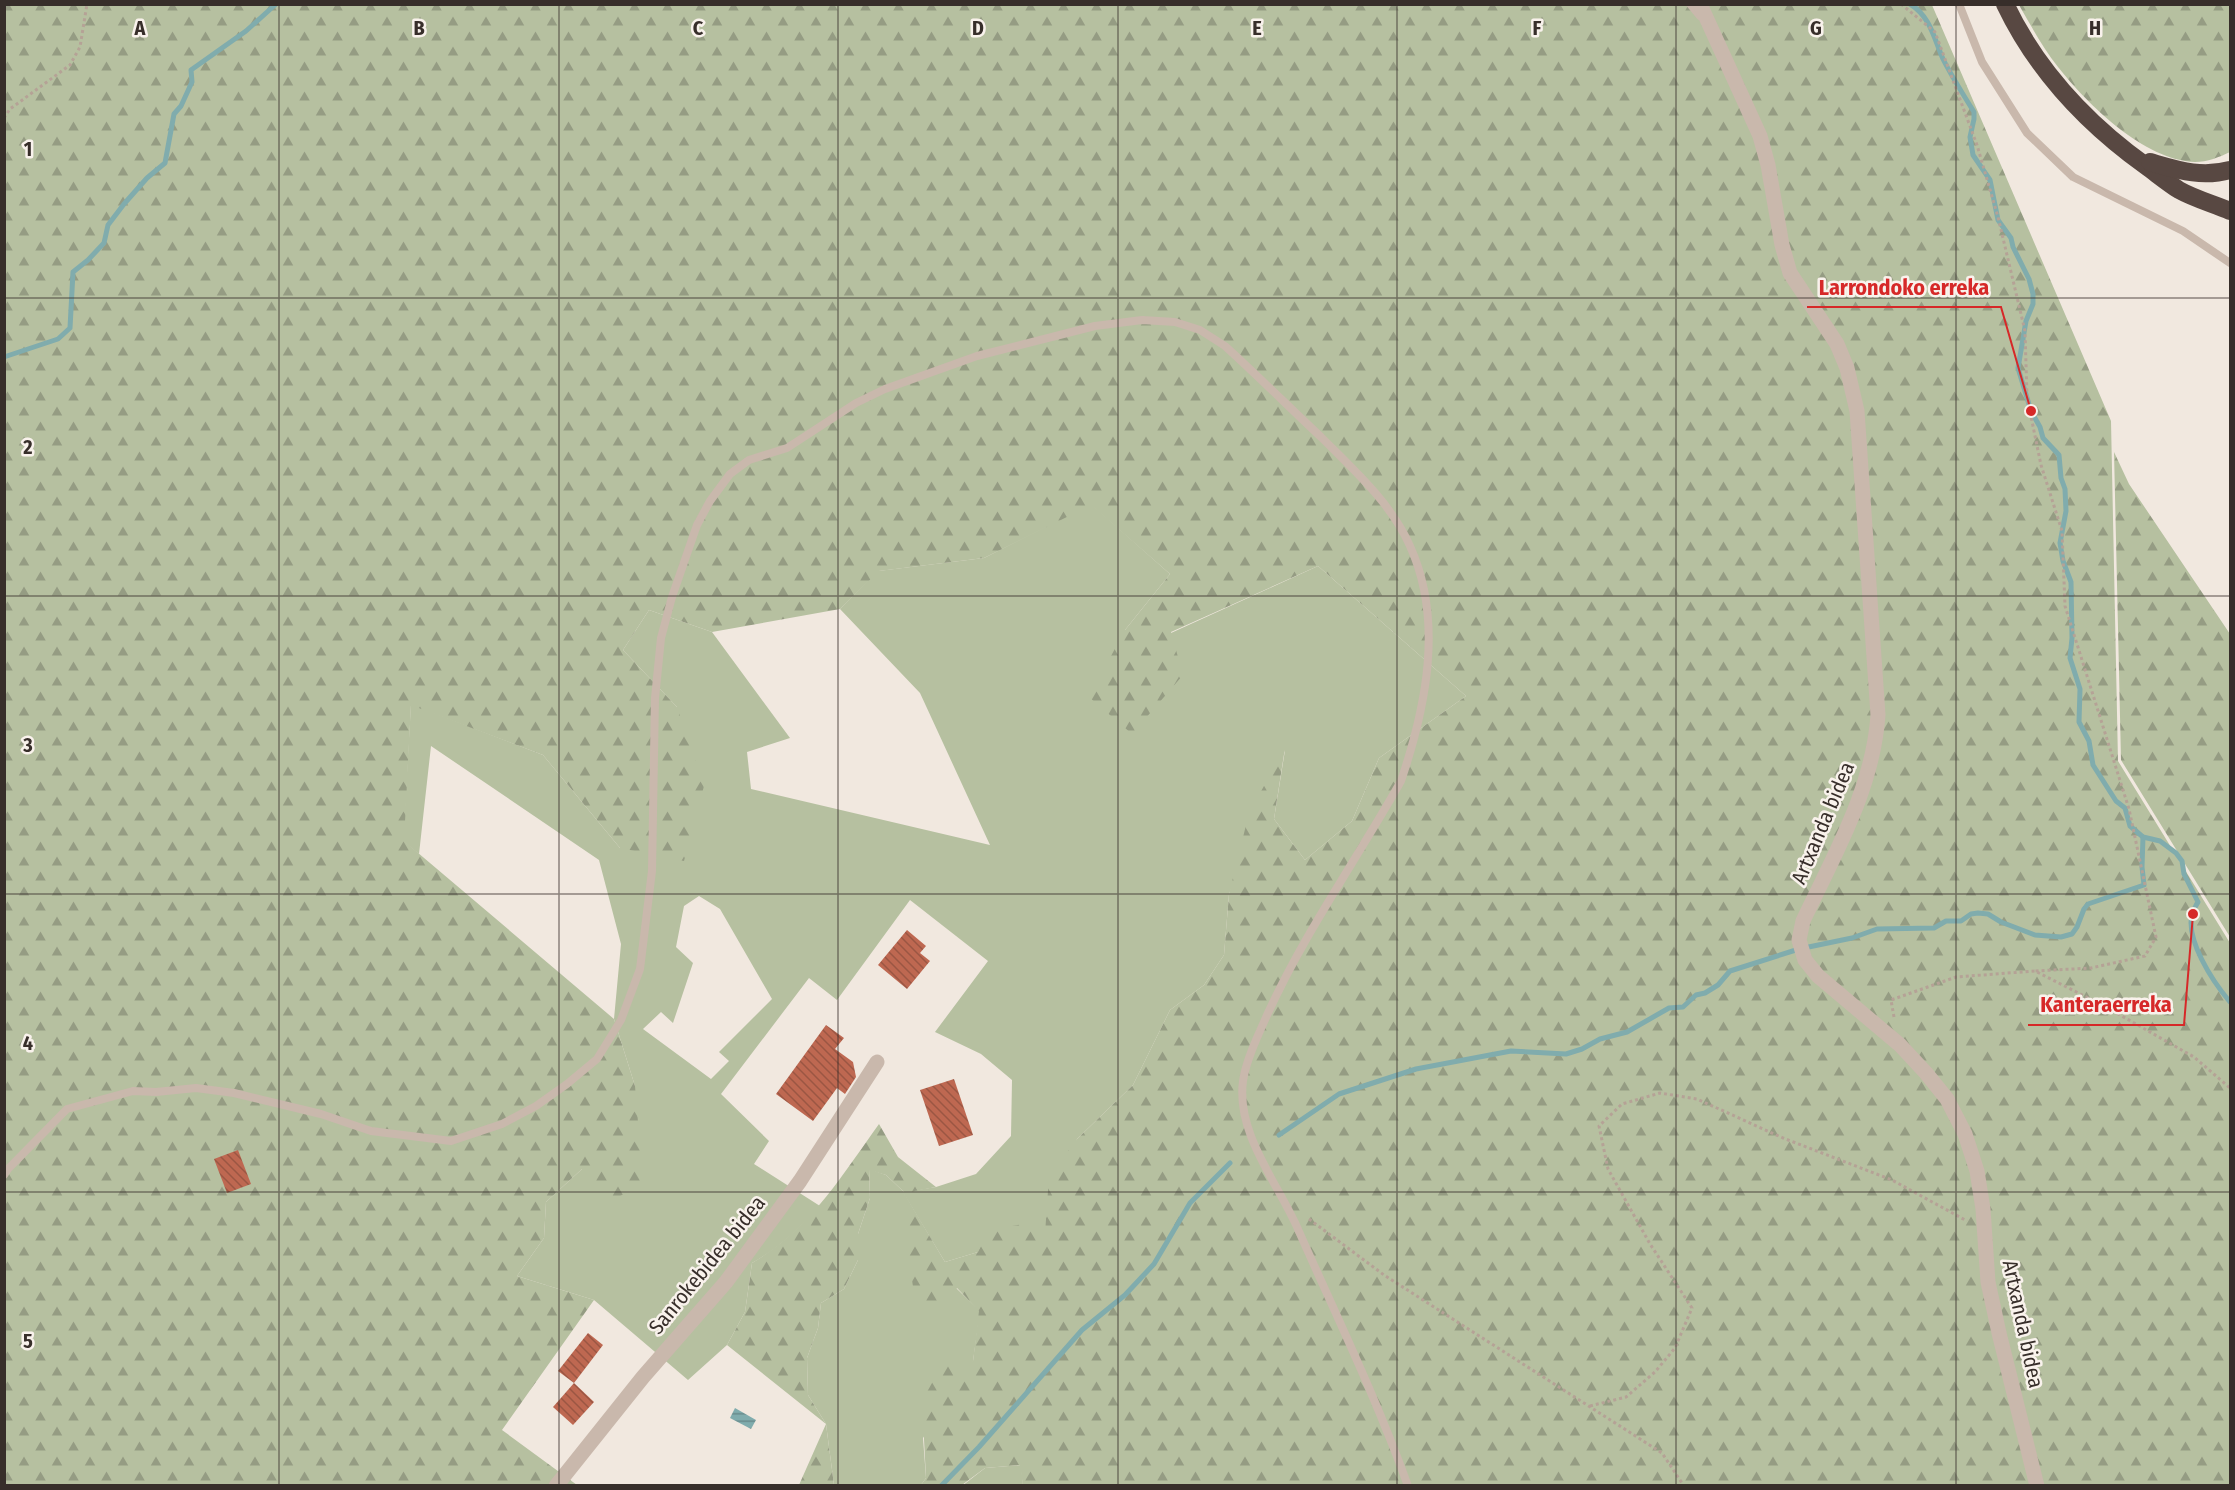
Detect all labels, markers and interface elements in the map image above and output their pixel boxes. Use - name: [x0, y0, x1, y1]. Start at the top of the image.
- text: A: [134, 16, 147, 40]
- text: B: [413, 16, 425, 40]
- text: C: [693, 16, 704, 40]
- text: D: [972, 16, 984, 40]
- text: E: [1252, 16, 1262, 40]
- text: F: [1533, 16, 1542, 40]
- text: G: [1810, 16, 1822, 40]
- text: H: [2089, 16, 2101, 40]
- text: 1: [24, 137, 32, 161]
- callout: Larrondoko erreka: [1807, 267, 2001, 307]
- text: Larrondoko erreka: [1819, 274, 1989, 301]
- text: 2: [22, 435, 33, 459]
- text: 3: [22, 733, 33, 757]
- street label: Artxanda bidea: [1786, 758, 1860, 888]
- callout: Kanteraerreka: [2028, 985, 2184, 1025]
- text: Kanteraerreka: [2040, 991, 2172, 1018]
- text: 4: [23, 1031, 33, 1055]
- street label: Sanrokebidea bidea: [643, 1190, 771, 1340]
- street label: Artxanda bidea: [1997, 1258, 2049, 1390]
- text: 5: [23, 1329, 33, 1353]

